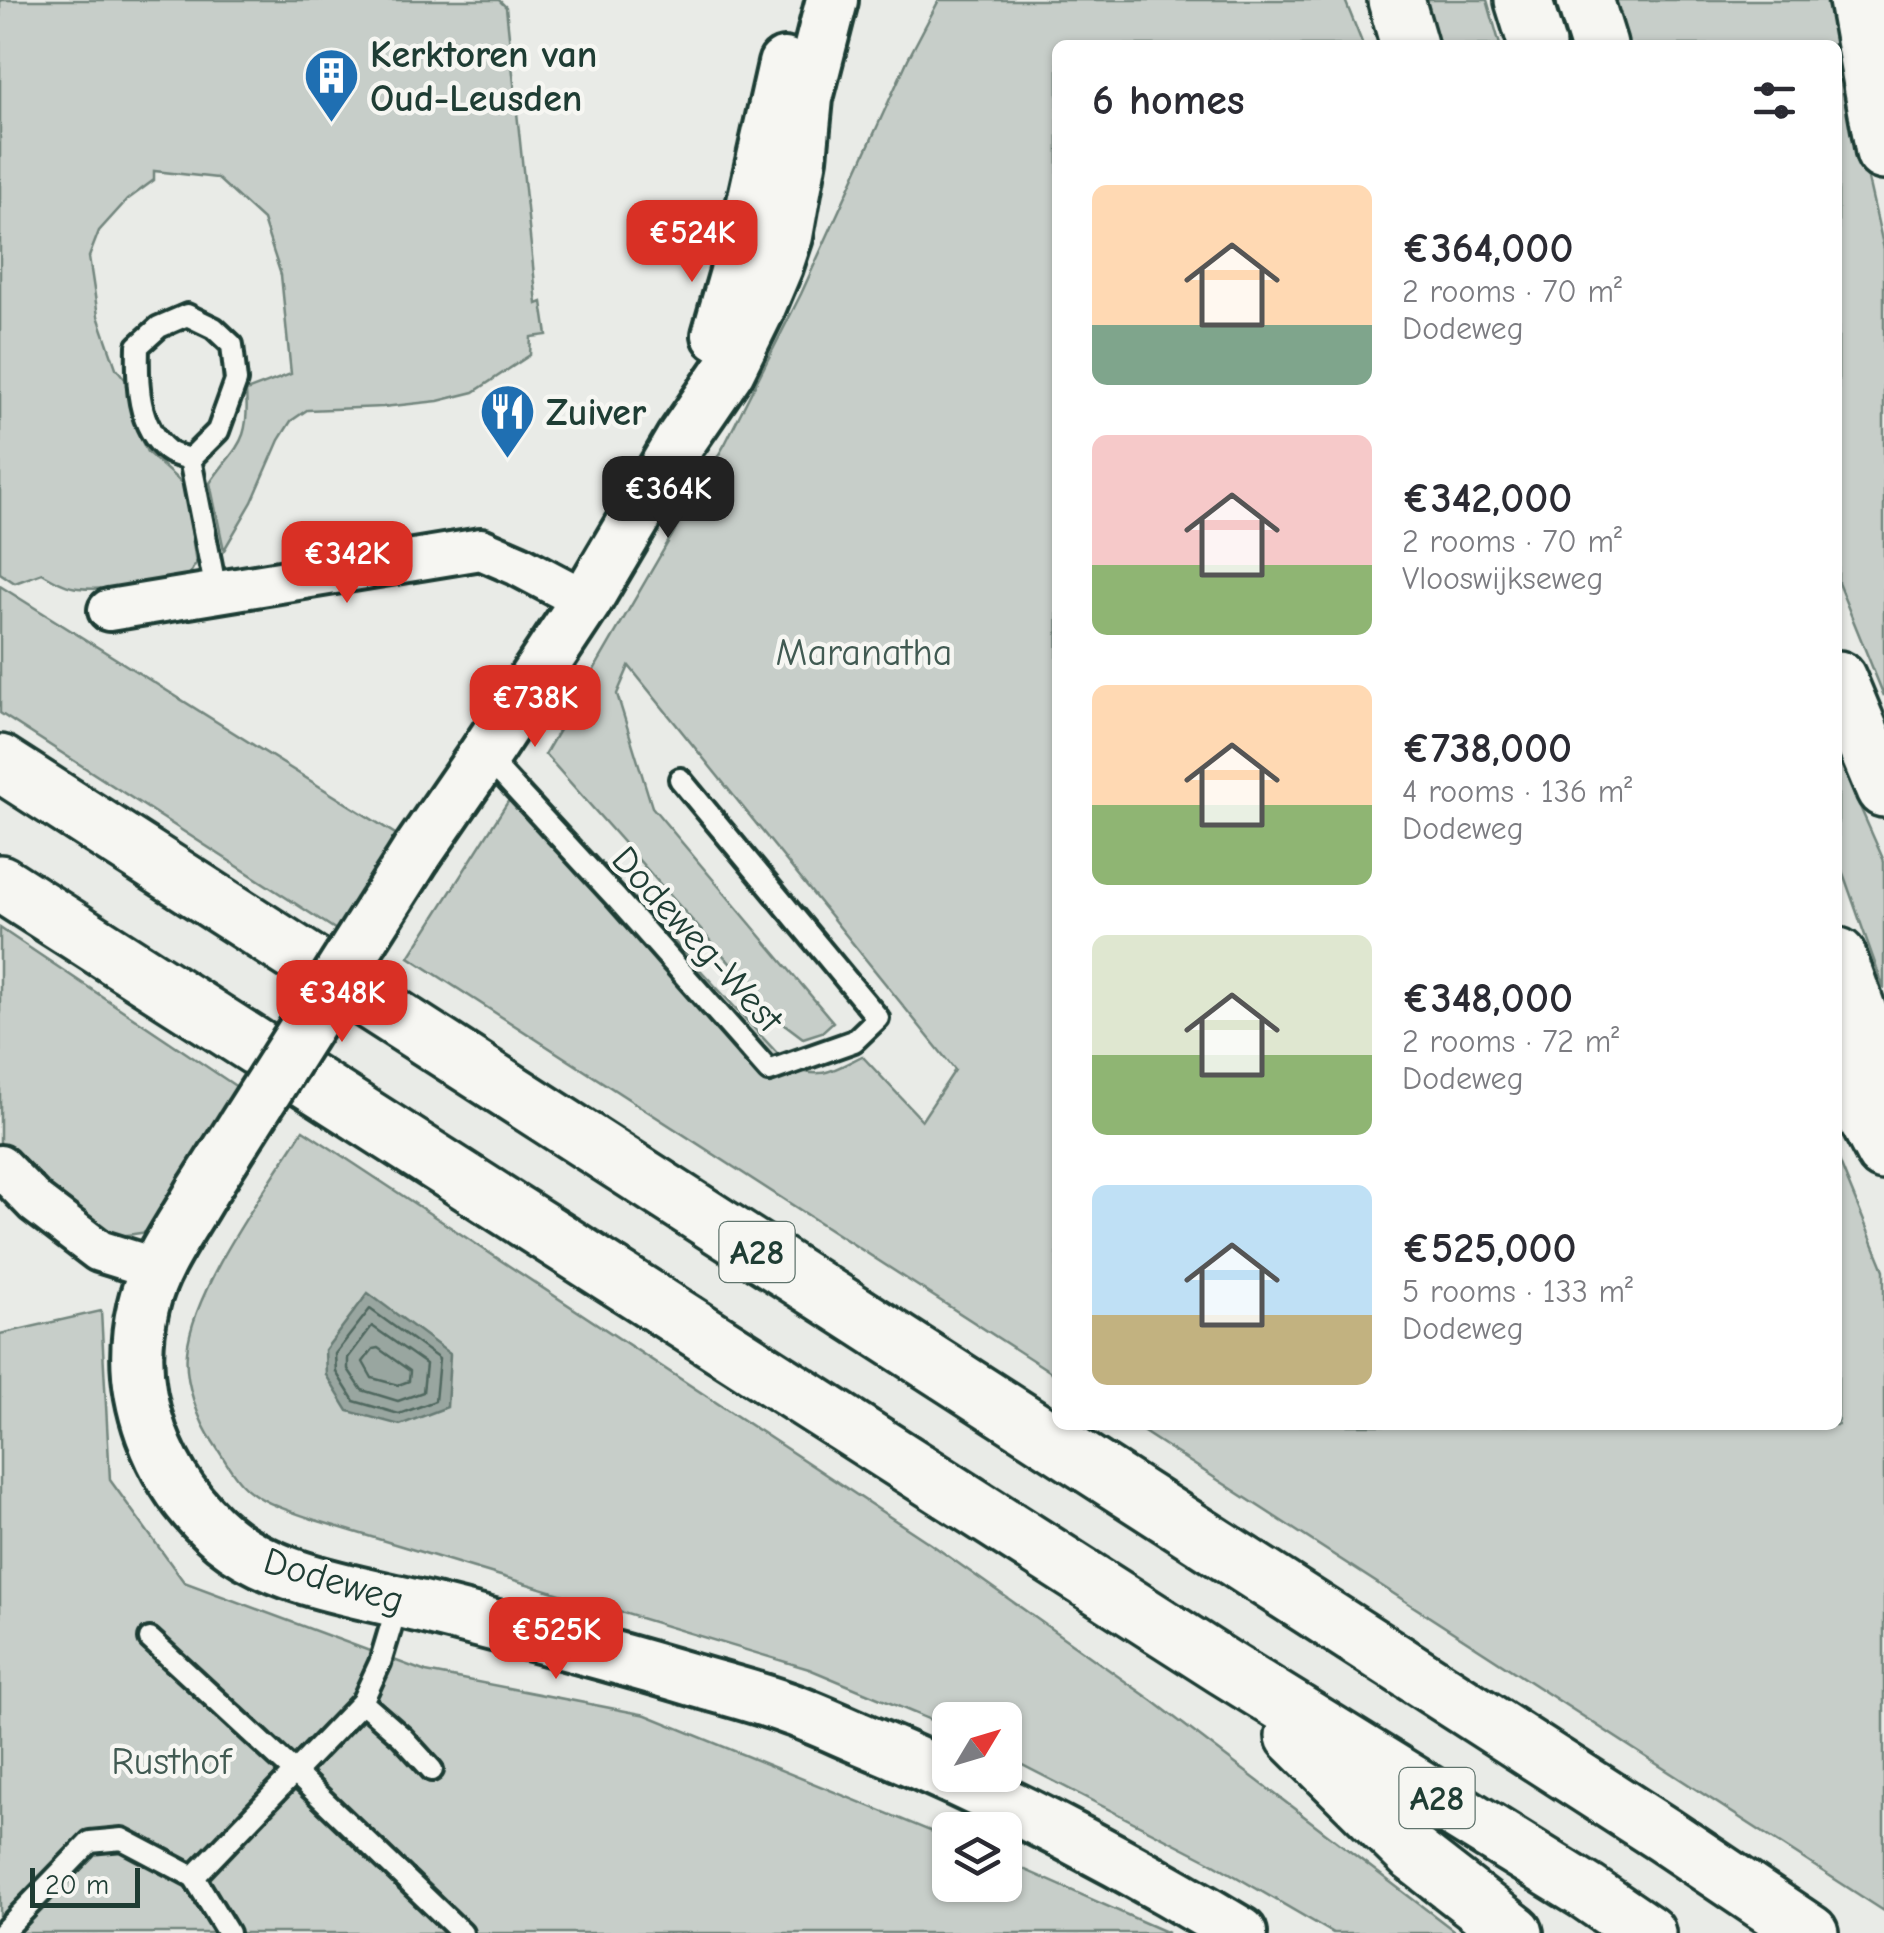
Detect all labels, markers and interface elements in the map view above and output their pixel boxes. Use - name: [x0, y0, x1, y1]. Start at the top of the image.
- place label: Kerktoren van Oud-Leusden: [370, 33, 598, 121]
- building icon: Kerktoren van Oud-Leusden: [301, 46, 361, 125]
- icon: filters: [1747, 73, 1802, 128]
- text: 6 homes: [1092, 76, 1245, 125]
- pin: €524K: [622, 200, 762, 285]
- text: €524K: [648, 214, 736, 251]
- text: €364,000: [1402, 224, 1573, 273]
- icon: home: [1172, 225, 1292, 345]
- text: 2 rooms · 70 m²: [1402, 273, 1622, 310]
- text: Dodeweg: [1402, 310, 1524, 347]
- restaurant icon: Zuiver: [477, 382, 537, 461]
- place label: Zuiver: [546, 391, 647, 435]
- pin: €364K: [598, 456, 738, 541]
- text: €364K: [624, 470, 712, 507]
- text: €342,000: [1402, 474, 1572, 523]
- icon: home: [1172, 475, 1292, 595]
- pin: €342K: [277, 521, 417, 606]
- text: 2 rooms · 70 m²: [1402, 523, 1622, 560]
- text: €342K: [304, 535, 390, 572]
- text: Vlooswijkseweg: [1402, 560, 1603, 597]
- park label: Maranatha: [776, 631, 952, 675]
- pin: €738K: [465, 665, 605, 750]
- text: €738K: [492, 679, 578, 716]
- text: €738,000: [1402, 724, 1572, 773]
- icon: home: [1172, 725, 1292, 845]
- text: 4 rooms · 136 m²: [1402, 773, 1632, 810]
- text: Dodeweg: [1402, 810, 1524, 847]
- street label: Dodeweg-West: [602, 838, 793, 1042]
- pin: €348K: [272, 960, 412, 1045]
- text: €348K: [298, 974, 386, 1011]
- text: €348,000: [1402, 974, 1573, 1023]
- icon: home: [1172, 975, 1292, 1095]
- text: 2 rooms · 72 m²: [1402, 1023, 1619, 1060]
- text: Dodeweg: [1402, 1060, 1524, 1097]
- road number: A28: [720, 1222, 794, 1282]
- text: €525,000: [1402, 1224, 1577, 1273]
- icon: home: [1172, 1225, 1292, 1345]
- text: 5 rooms · 133 m²: [1402, 1273, 1633, 1310]
- text: Dodeweg: [1402, 1310, 1524, 1347]
- street label: Dodeweg: [258, 1539, 409, 1623]
- pin: €525K: [486, 1597, 626, 1682]
- text: €525K: [511, 1611, 601, 1648]
- north arrow: [932, 1702, 1022, 1792]
- map controls: [932, 1702, 1022, 1902]
- park label: Rusthof: [111, 1740, 233, 1784]
- road number: A28: [1400, 1768, 1474, 1828]
- button: layers: [932, 1812, 1022, 1902]
- scale bar: [30, 1863, 140, 1908]
- text: 20 m: [45, 1869, 109, 1901]

